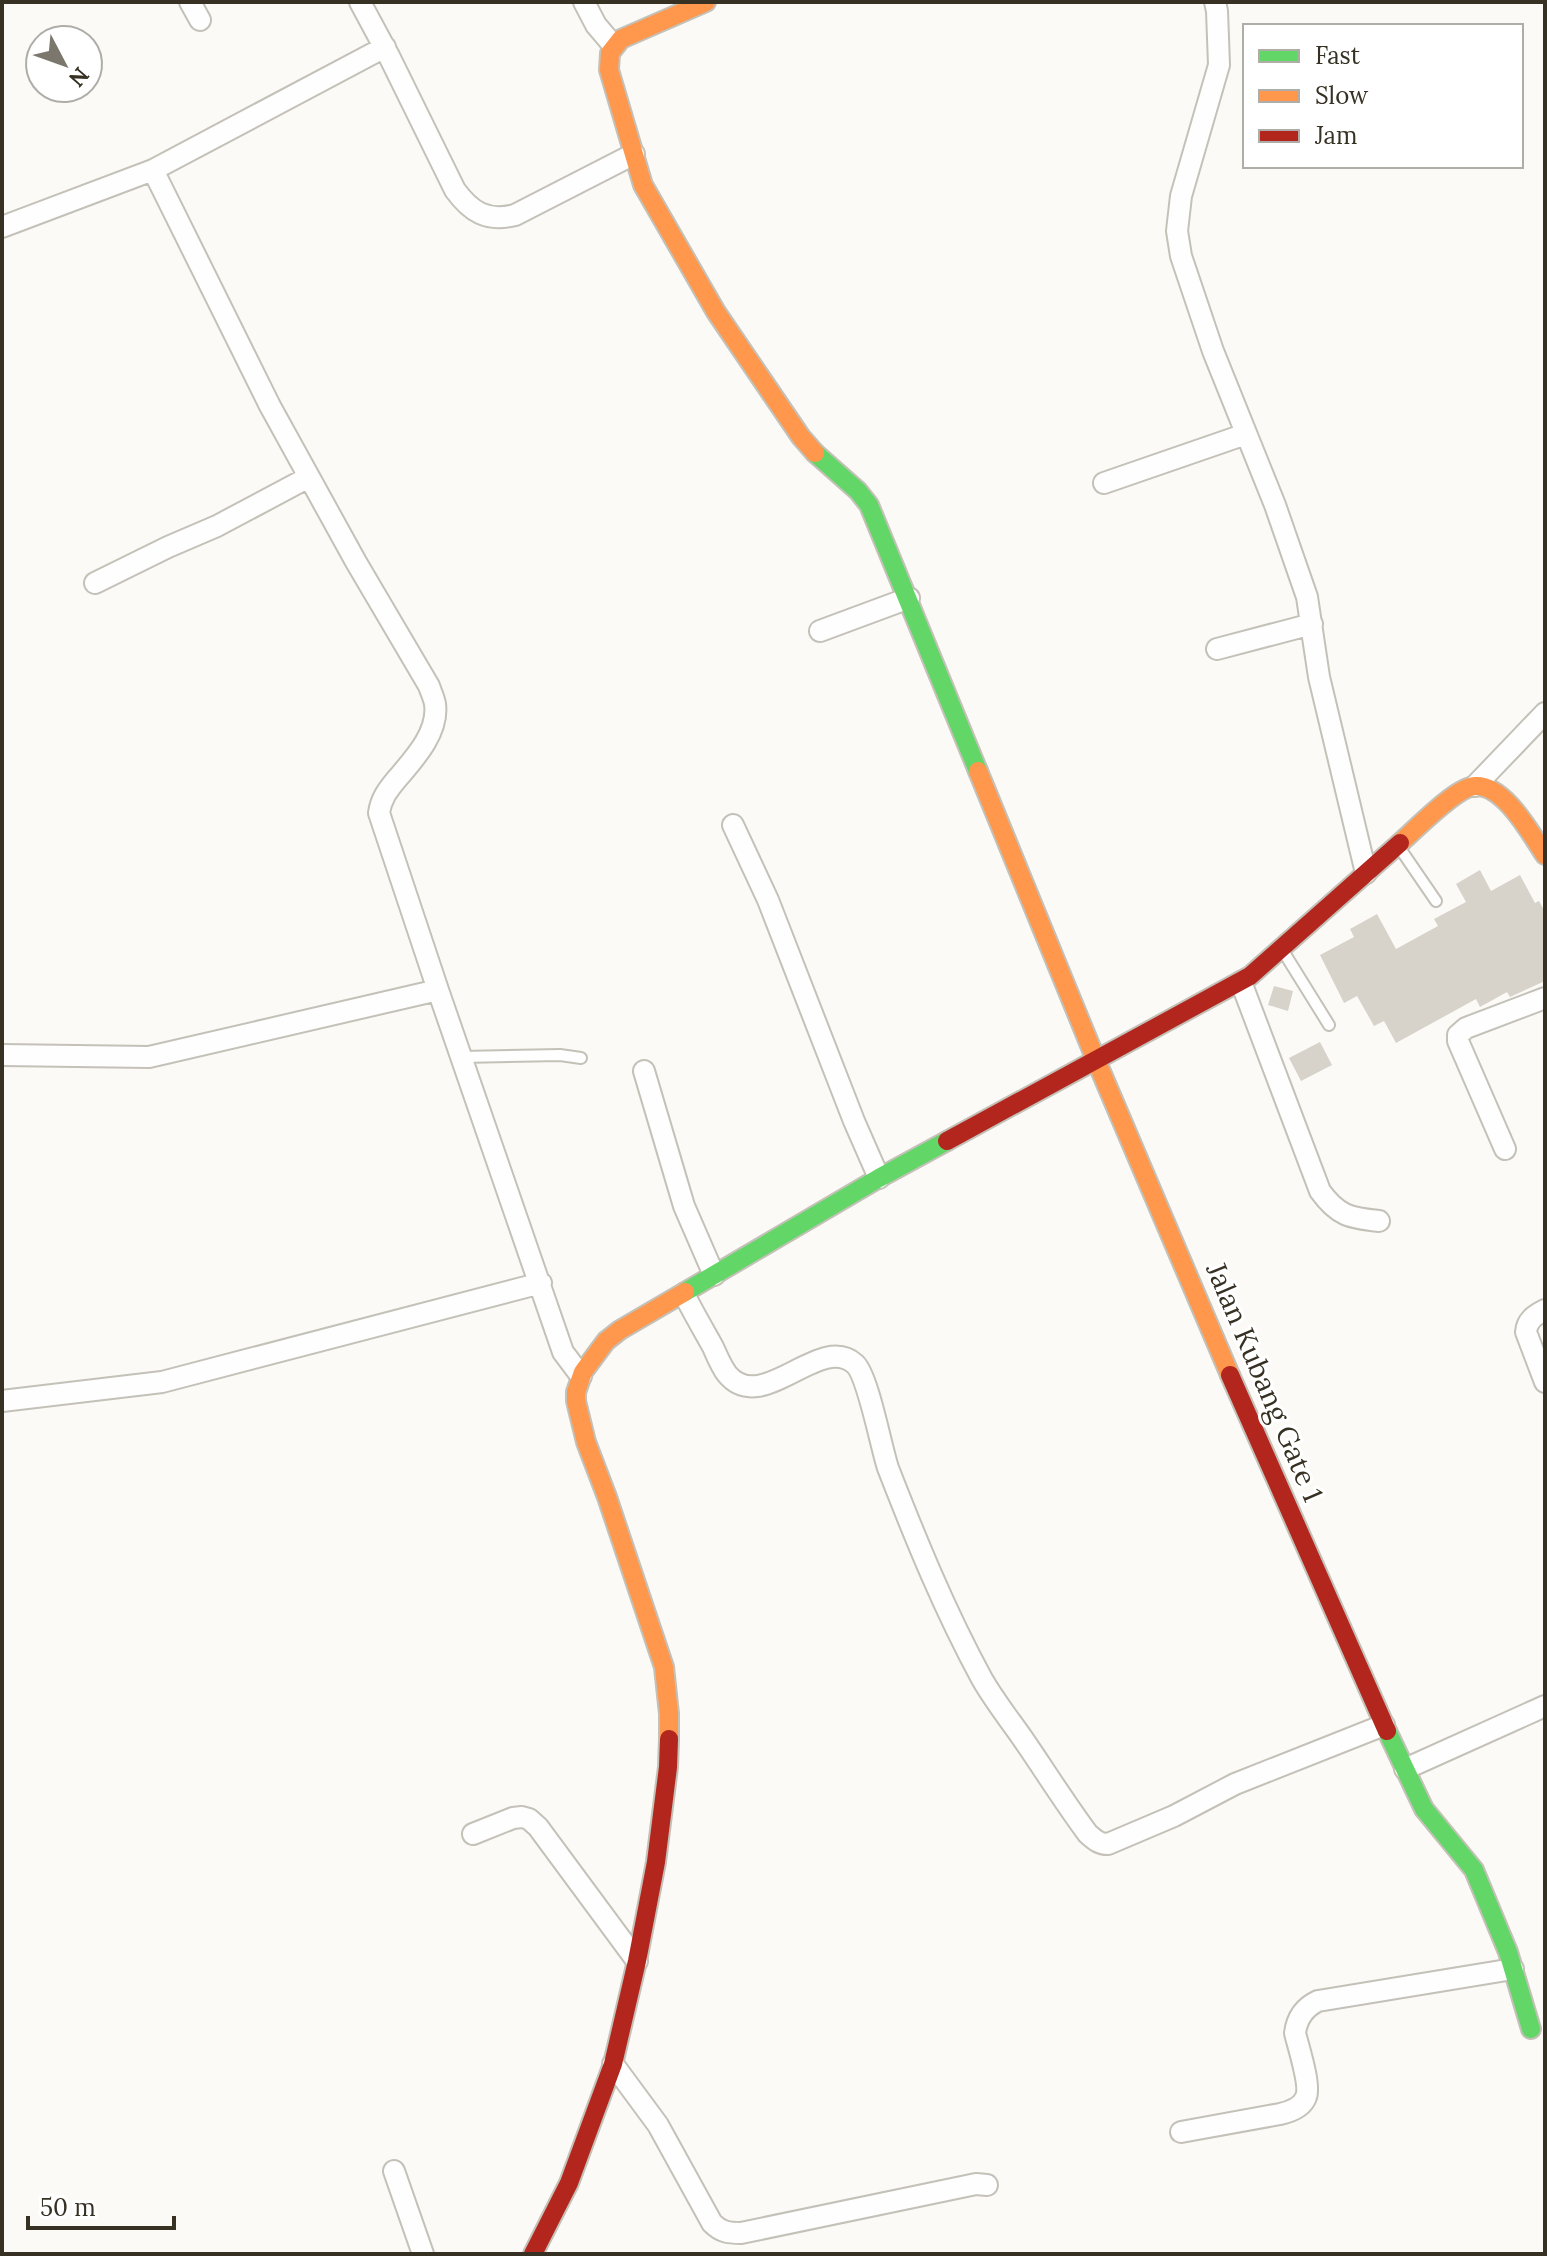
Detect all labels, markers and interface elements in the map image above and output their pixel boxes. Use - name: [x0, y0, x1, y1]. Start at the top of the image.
- north arrow: [24, 24, 104, 104]
- legend: [1243, 24, 1523, 168]
- text: Fast: [1315, 40, 1361, 71]
- text: N: [63, 62, 95, 93]
- text: Slow: [1315, 80, 1369, 111]
- text: Jam: [1314, 120, 1357, 151]
- street label: Jalan Kubang Gate 1: [1198, 1256, 1332, 1507]
- scale bar: [28, 2180, 174, 2230]
- text: 50 m: [40, 2192, 96, 2223]

